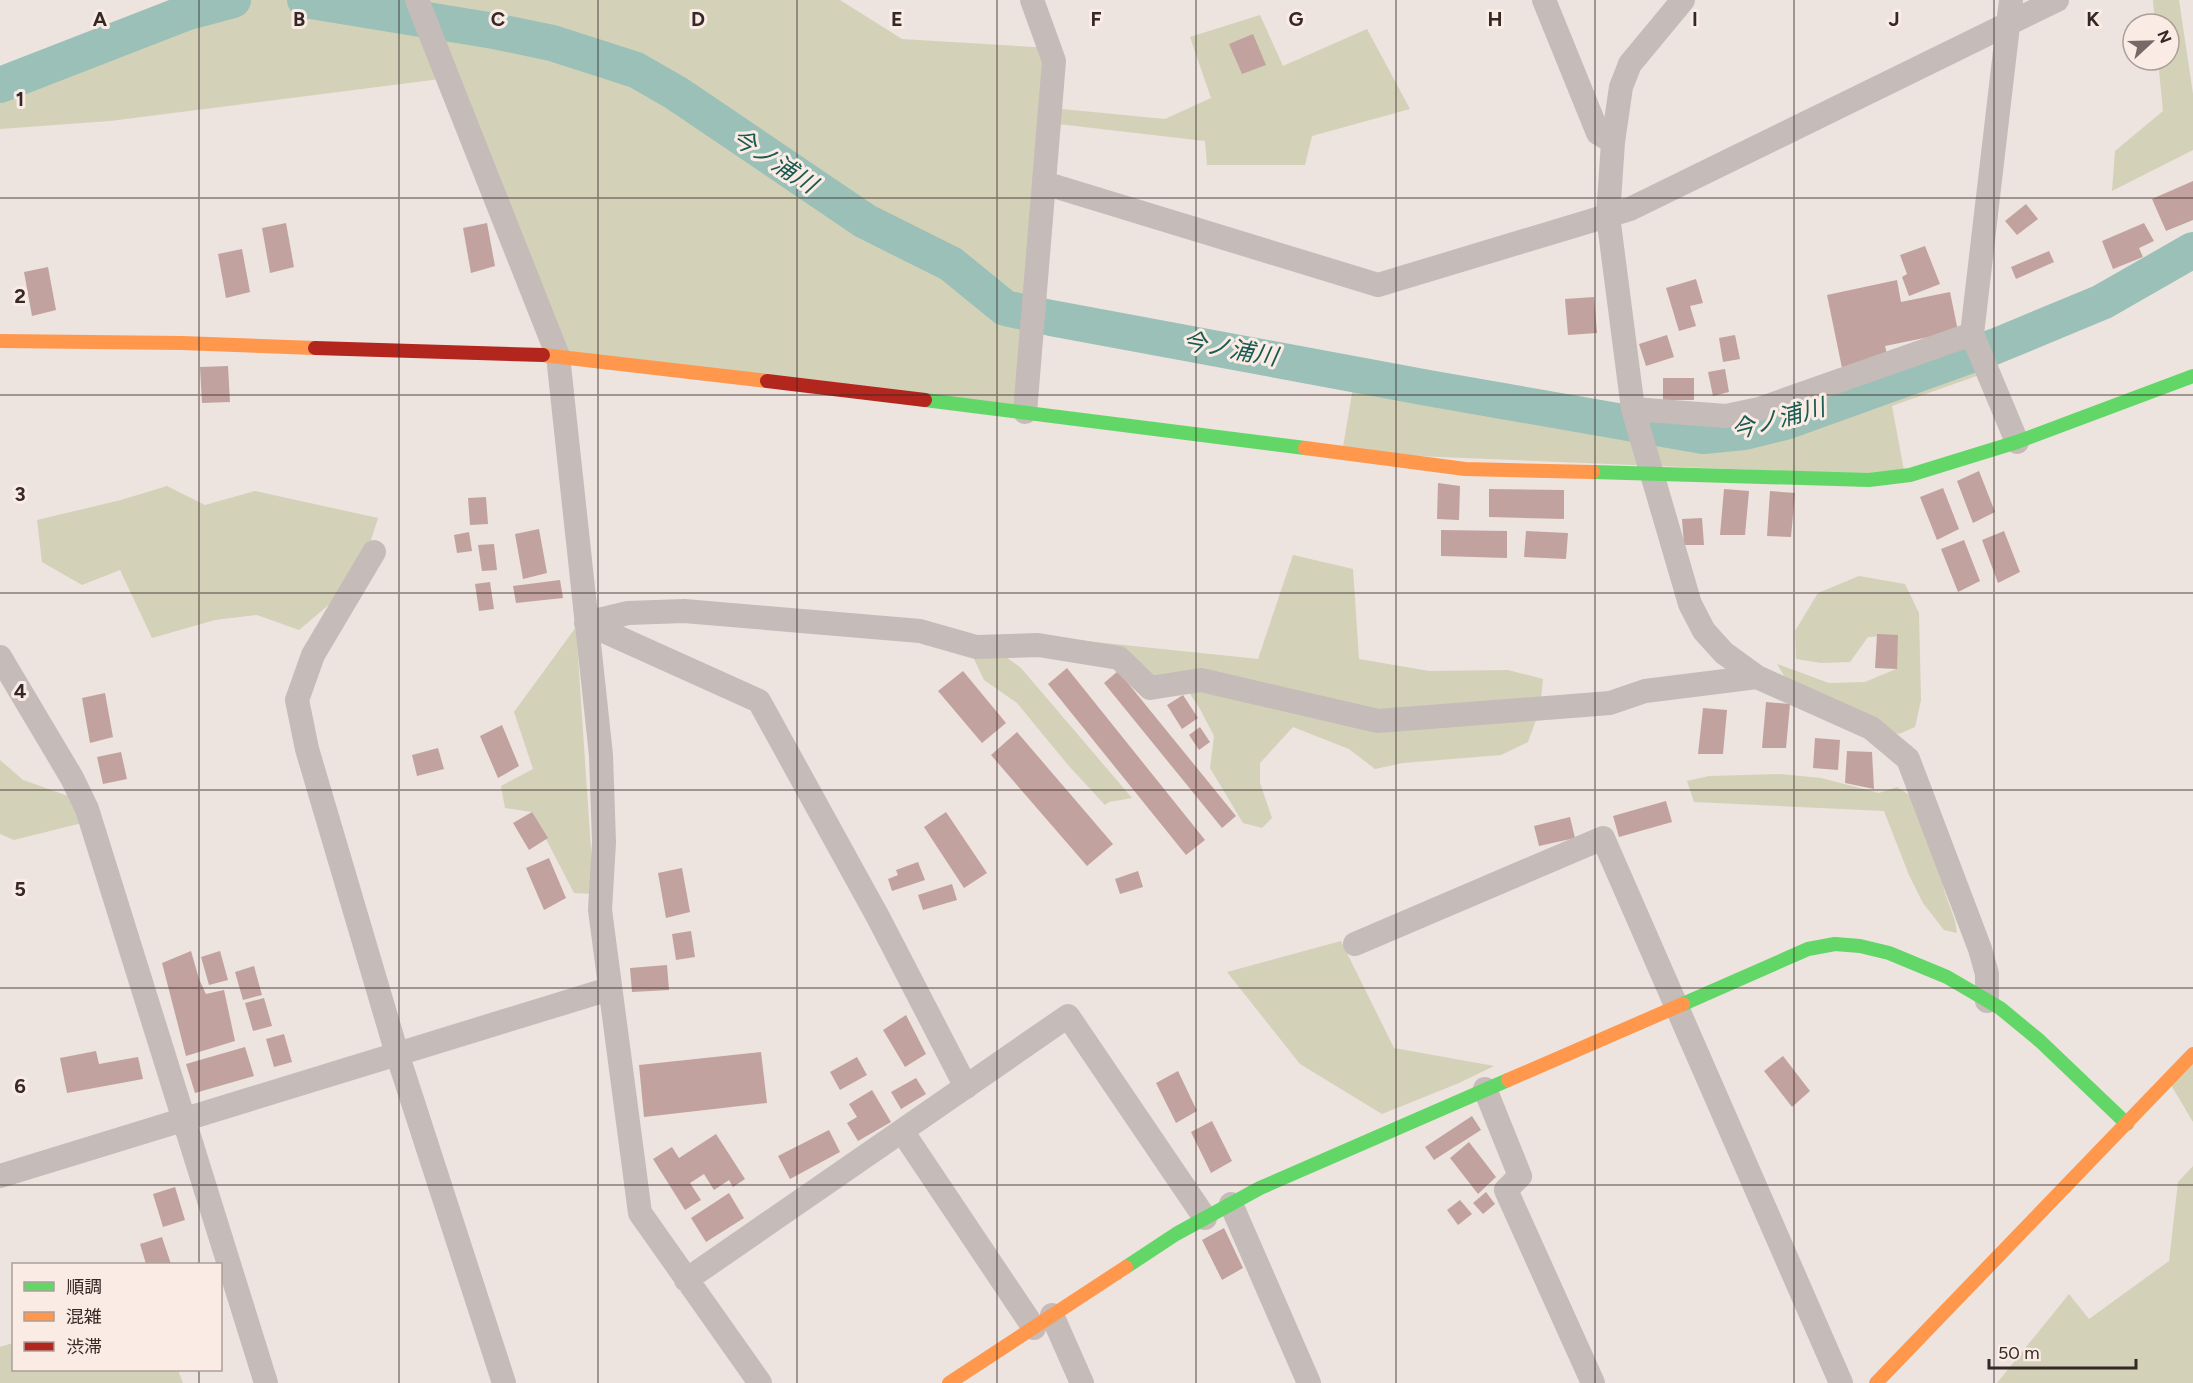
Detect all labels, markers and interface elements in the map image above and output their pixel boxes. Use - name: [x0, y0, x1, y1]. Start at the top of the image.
- text: A: [93, 7, 108, 31]
- text: B: [293, 7, 305, 31]
- text: C: [491, 7, 505, 31]
- text: D: [691, 7, 705, 31]
- text: E: [891, 7, 903, 31]
- text: F: [1090, 7, 1102, 31]
- text: G: [1289, 7, 1304, 31]
- text: H: [1488, 7, 1503, 31]
- text: I: [1692, 7, 1698, 31]
- text: J: [1888, 7, 1900, 31]
- text: K: [2086, 7, 2100, 31]
- north arrow: [2121, 12, 2181, 72]
- text: N: [2153, 27, 2176, 46]
- text: 1: [16, 87, 24, 111]
- water label: 今ノ浦川: [726, 122, 825, 201]
- text: 2: [14, 284, 26, 308]
- water label: 今ノ浦川: [1180, 326, 1283, 372]
- water label: 今ノ浦川: [1728, 391, 1831, 445]
- text: 3: [14, 482, 26, 506]
- text: 4: [14, 679, 27, 703]
- text: 5: [14, 877, 26, 901]
- text: 6: [14, 1074, 26, 1098]
- legend: [12, 1263, 222, 1371]
- text: 順調: [66, 1276, 102, 1298]
- text: 混雑: [66, 1306, 102, 1328]
- scale bar: [1989, 1332, 2136, 1370]
- text: 渋滞: [66, 1336, 102, 1358]
- text: 50 m: [1998, 1342, 2040, 1364]

